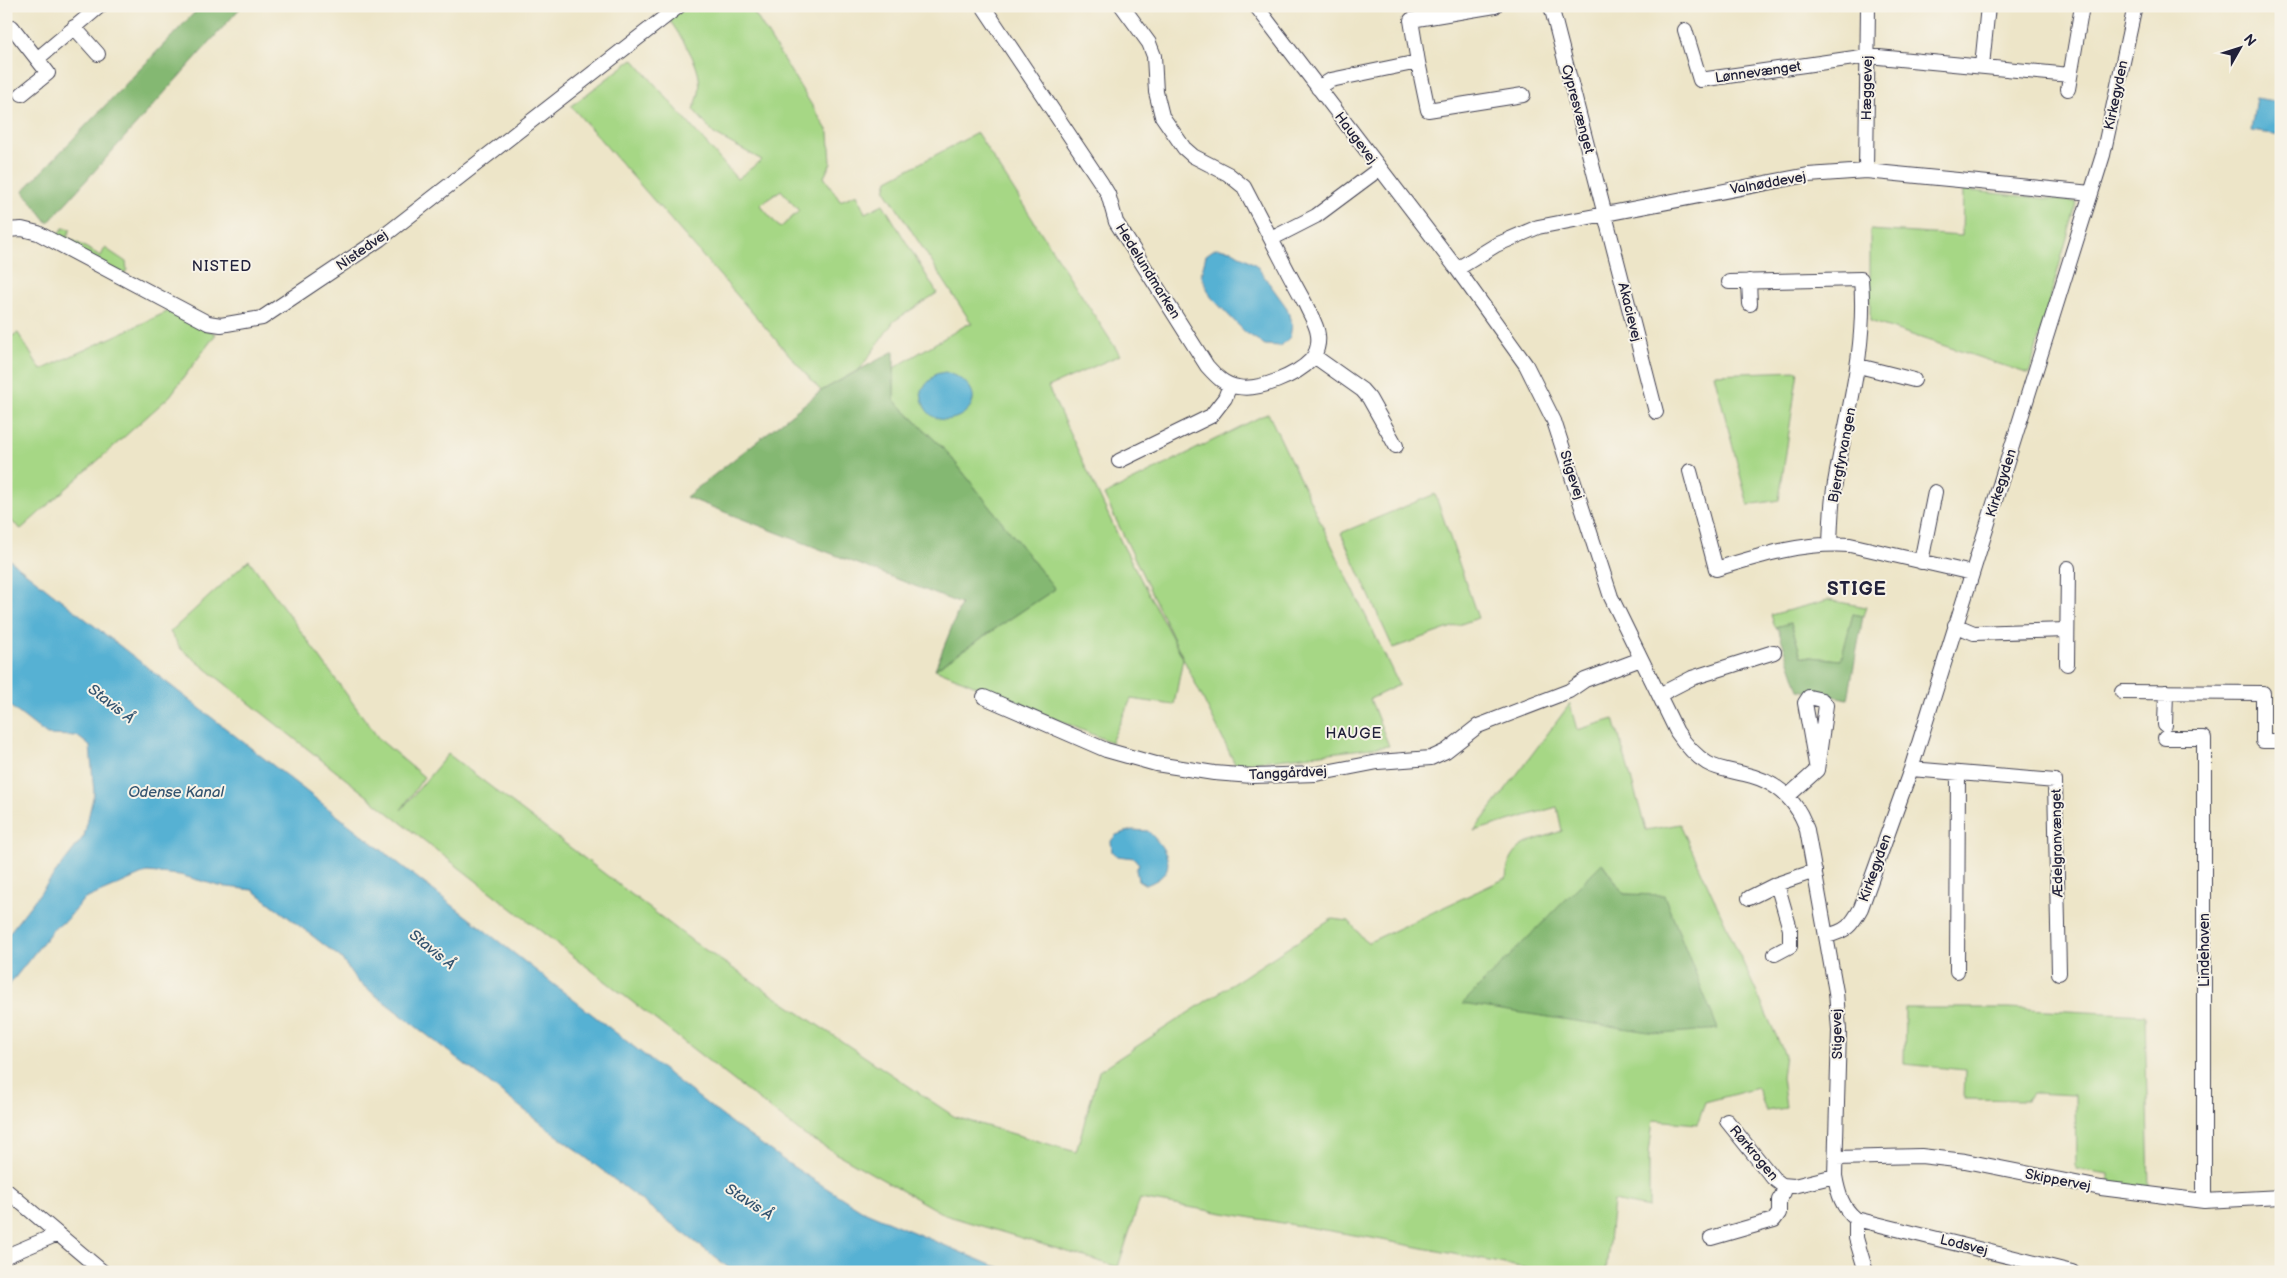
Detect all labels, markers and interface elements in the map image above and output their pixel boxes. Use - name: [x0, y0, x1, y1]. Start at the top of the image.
- north arrow: [2214, 22, 2264, 72]
- text: N: [2240, 31, 2260, 50]
- street label: Hæggevej: [1858, 55, 1876, 121]
- street label: Lønnevænget: [1714, 57, 1803, 86]
- street label: Kirkegyden: [2100, 59, 2132, 131]
- street label: Cypresvænget: [1558, 63, 1598, 156]
- street label: Haugevej: [1331, 109, 1381, 167]
- street label: Valnøddevej: [1729, 168, 1807, 198]
- street label: Hedelundmarken: [1112, 220, 1184, 322]
- street label: Nistedvej: [333, 226, 391, 274]
- district label: NISTED: [192, 257, 252, 276]
- street label: Akacievej: [1614, 281, 1646, 343]
- street label: Bjergfyrvangen: [1824, 406, 1860, 504]
- street label: Kirkegyden: [1982, 447, 2020, 519]
- street label: Stigevej: [1556, 448, 1588, 502]
- district label: STIGE: [1827, 578, 1887, 601]
- water label: Stavis Å: [84, 680, 138, 728]
- district label: HAUGE: [1326, 724, 1382, 743]
- street label: Tanggårdvej: [1249, 762, 1327, 784]
- water label: Odense Kanal: [128, 783, 224, 802]
- street label: Ædelgranvænget: [2048, 788, 2066, 898]
- street label: Kirkegyden: [1855, 832, 1895, 904]
- street label: Lindehaven: [2196, 913, 2213, 987]
- water label: Stavis Å: [405, 926, 459, 974]
- street label: Stigevej: [1828, 1009, 1846, 1059]
- street label: Rørkrogen: [1726, 1122, 1782, 1184]
- street label: Skippervej: [2024, 1165, 2092, 1195]
- water label: Stavis Å: [721, 1179, 777, 1225]
- street label: Lodsvej: [1938, 1231, 1990, 1259]

